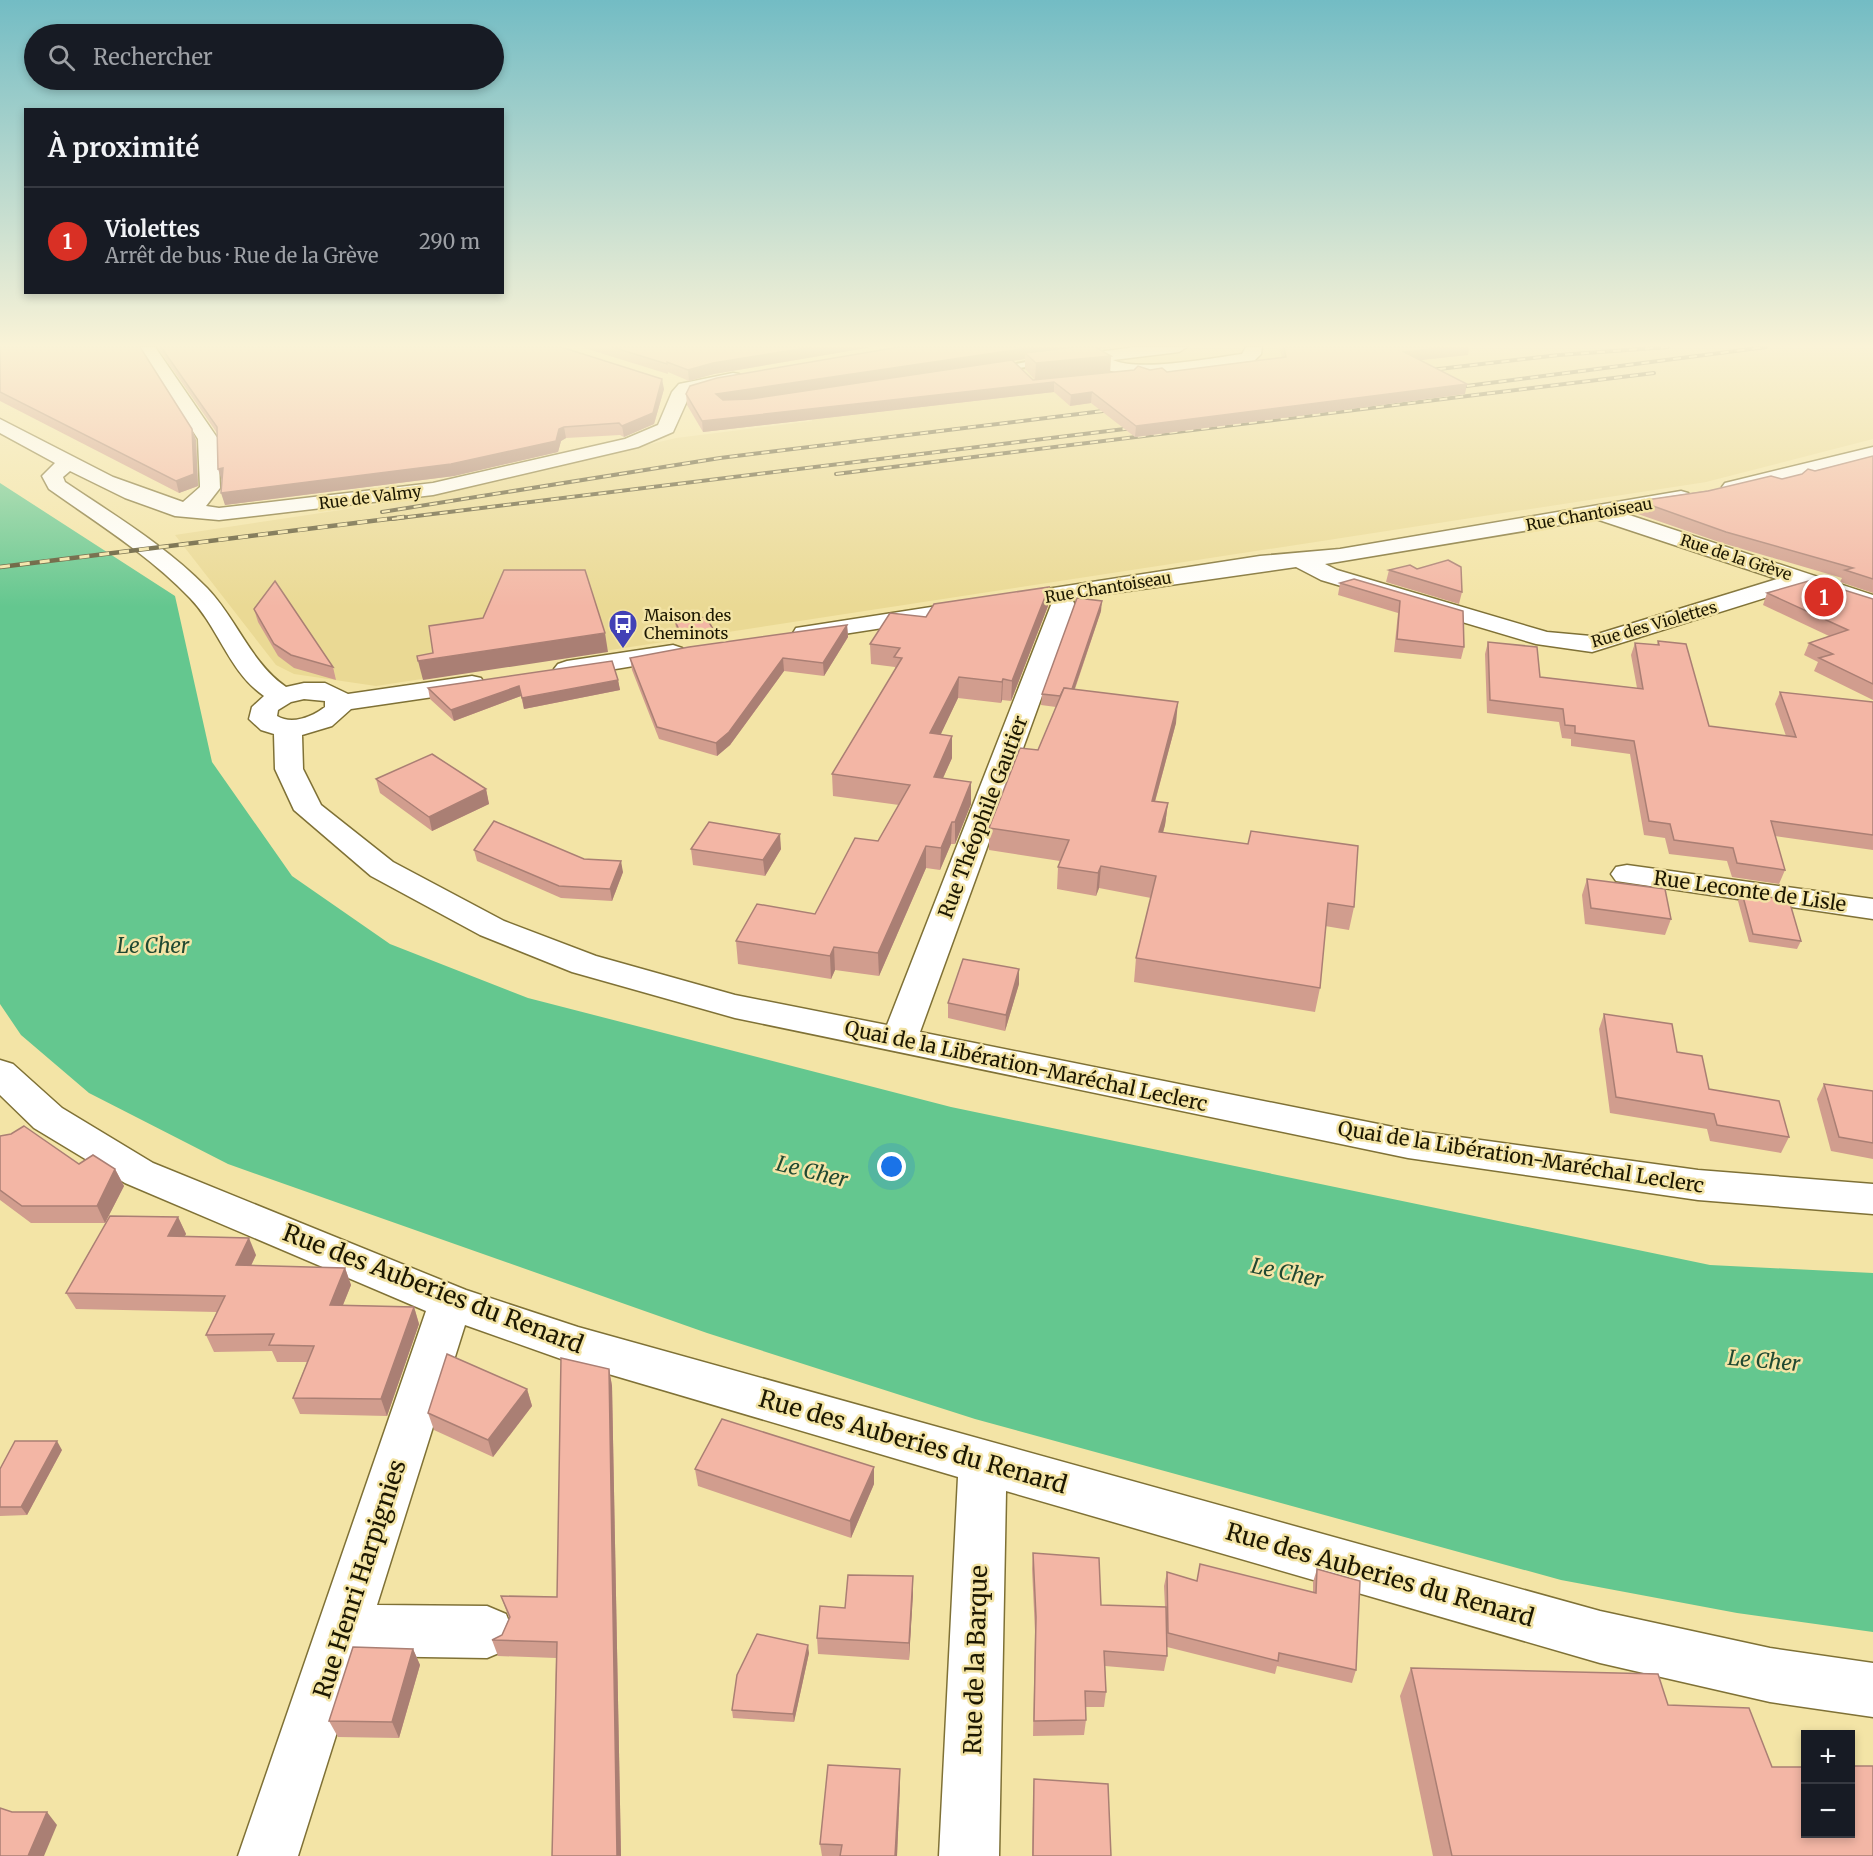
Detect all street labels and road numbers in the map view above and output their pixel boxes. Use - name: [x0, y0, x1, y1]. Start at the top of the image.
- street label: Rue de Valmy: [318, 481, 423, 513]
- street label: Rue Chantoiseau: [1524, 493, 1654, 535]
- street label: Rue de la Grève: [1678, 530, 1794, 584]
- street label: Rue Chantoiseau: [1043, 567, 1173, 607]
- street label: Rue des Violettes: [1589, 596, 1719, 651]
- street label: Rue Théophile Gautier: [932, 712, 1033, 922]
- street label: Rue Leconte de Lisle: [1652, 865, 1848, 916]
- street label: Quai de la Libération-Maréchal Leclerc: [842, 1015, 1210, 1116]
- street label: Quai de la Libération-Maréchal Leclerc: [1336, 1115, 1706, 1198]
- street label: Rue des Auberies du Renard: [279, 1217, 588, 1360]
- street label: Rue des Auberies du Renard: [755, 1383, 1071, 1500]
- street label: Rue Henri Harpignies: [306, 1456, 413, 1702]
- street label: Rue des Auberies du Renard: [1222, 1516, 1538, 1633]
- street label: Rue de la Barque: [957, 1565, 994, 1755]

